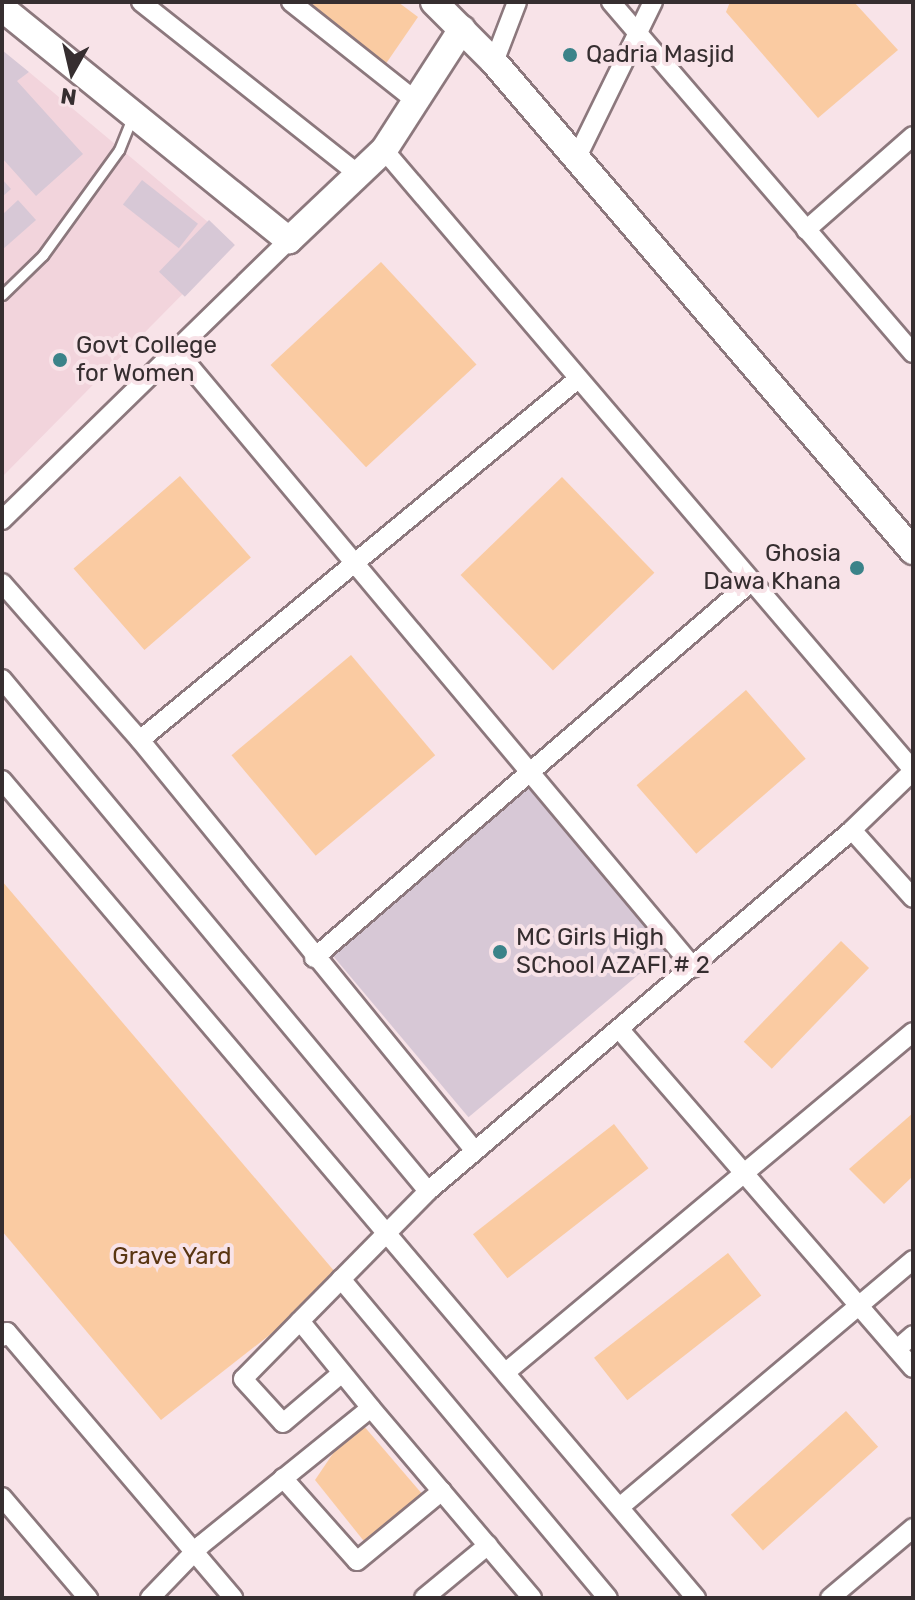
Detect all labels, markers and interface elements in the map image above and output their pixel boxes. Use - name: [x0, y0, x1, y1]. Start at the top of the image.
- north arrow: [32, 32, 112, 112]
- place label: Qadria Masjid: [586, 41, 735, 69]
- marker: Qadria Masjid: [561, 46, 579, 64]
- text: N: [59, 82, 78, 111]
- place label: Govt College for Women: [76, 332, 217, 388]
- marker: Govt College for Women: [51, 351, 69, 369]
- place label: Ghosia Dawa Khana: [703, 540, 841, 596]
- marker: Ghosia Dawa Khana: [848, 559, 866, 577]
- place label: MC Girls High SChool AZAFI # 2: [516, 924, 710, 980]
- marker: MC Girls High SChool AZAFI # 2: [491, 943, 509, 961]
- park label: Grave Yard: [112, 1243, 232, 1271]

